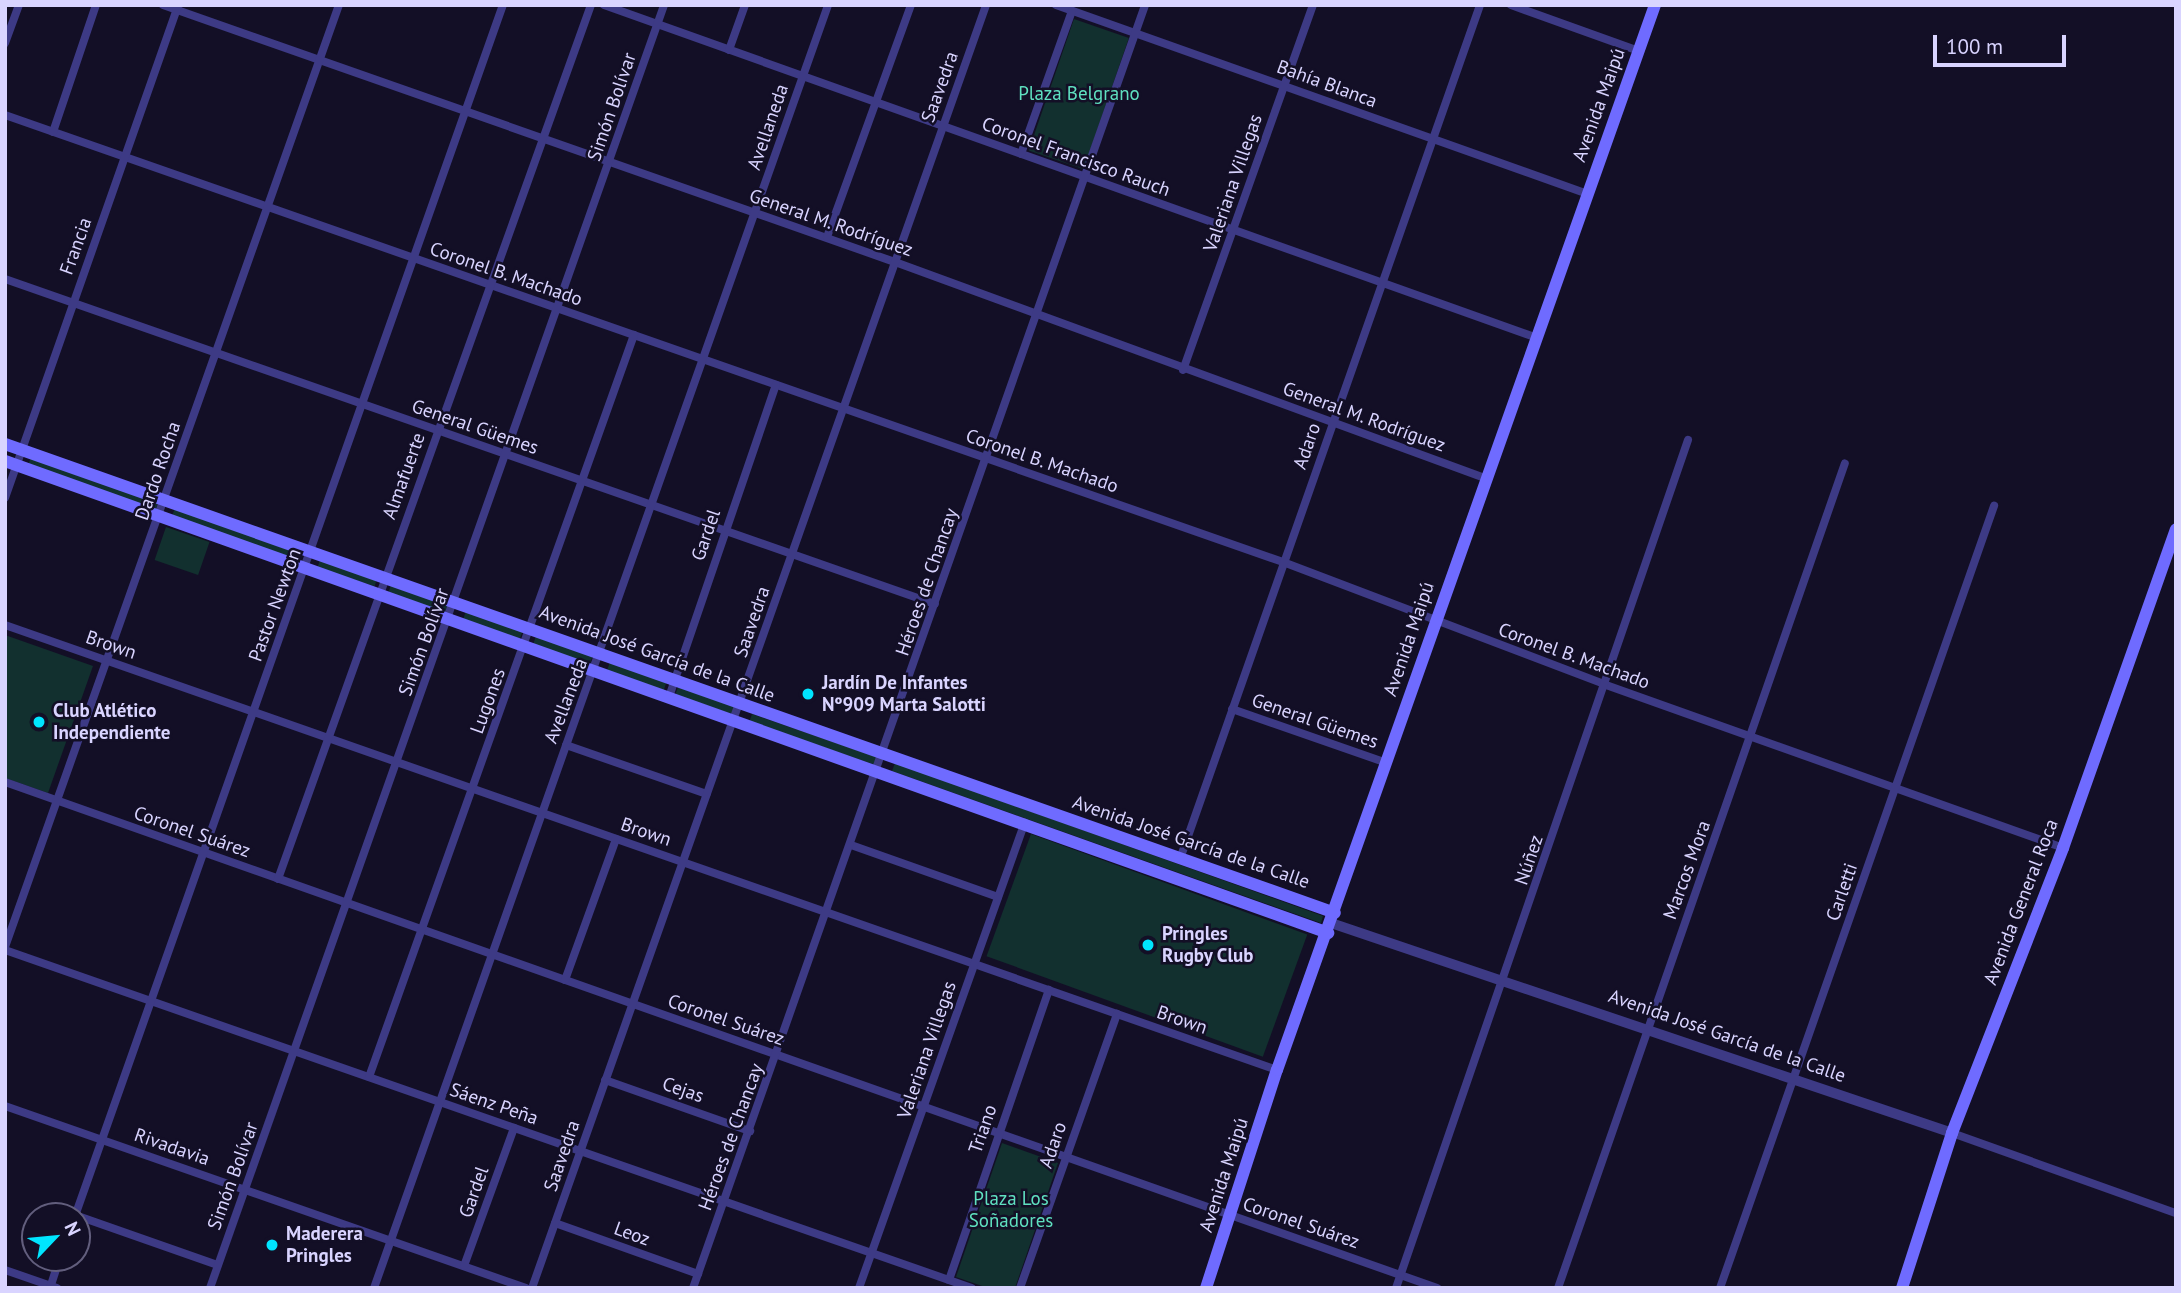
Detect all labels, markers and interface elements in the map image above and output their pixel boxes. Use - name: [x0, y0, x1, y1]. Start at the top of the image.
- scale bar: [1936, 21, 2069, 65]
- text: 100 m: [1946, 33, 2003, 60]
- street label: Avenida Maipú: [1568, 45, 1630, 165]
- street label: Saavedra: [917, 48, 963, 126]
- street label: Simón Bolívar: [583, 50, 641, 164]
- street label: Bahía Blanca: [1274, 55, 1380, 113]
- street label: Avellaneda: [743, 81, 793, 173]
- park label: Plaza Belgrano: [1018, 83, 1140, 105]
- street label: Valeriana Villegas: [1199, 111, 1267, 255]
- street label: Coronel Francisco Rauch: [979, 112, 1173, 202]
- street label: General M. Rodríguez: [746, 184, 916, 262]
- street label: Francia: [55, 214, 97, 278]
- street label: Coronel B. Machado: [426, 237, 586, 311]
- street label: General M. Rodríguez: [1279, 377, 1449, 457]
- street label: General Güemes: [409, 395, 541, 459]
- street label: Dardo Rocha: [130, 419, 186, 523]
- street label: Adaro: [1289, 420, 1325, 472]
- street label: Coronel B. Machado: [962, 424, 1122, 498]
- street label: Almafuerte: [378, 430, 430, 522]
- street label: Héroes de Chancay: [891, 505, 963, 659]
- street label: Gardel: [687, 506, 725, 564]
- street label: Pastor Newton: [244, 546, 306, 664]
- street label: Avenida Maipú: [1379, 579, 1439, 699]
- street label: Saavedra: [729, 583, 775, 661]
- street label: Simón Bolívar: [394, 585, 454, 699]
- street label: Avenida José García de la Calle: [536, 601, 778, 707]
- street label: Coronel B. Machado: [1494, 618, 1654, 694]
- street label: Brown: [83, 626, 139, 664]
- street label: Avellaneda: [539, 655, 593, 747]
- street label: Lugones: [466, 665, 510, 737]
- place label: Jardín De Infantes Nº909 Marta Salotti: [822, 672, 986, 716]
- marker: Jardín De Infantes Nº909 Marta Salotti: [800, 686, 816, 702]
- street label: General Güemes: [1249, 689, 1381, 753]
- place label: Club Atlético Independiente: [53, 700, 170, 744]
- marker: Club Atlético Independiente: [31, 714, 47, 730]
- street label: Avenida José García de la Calle: [1070, 791, 1312, 893]
- street label: Coronel Suárez: [131, 801, 253, 863]
- street label: Brown: [618, 813, 674, 851]
- street label: Avenida General Roca: [1979, 816, 2063, 988]
- street label: Marcos Mora: [1659, 818, 1715, 922]
- street label: Núñez: [1510, 832, 1548, 888]
- street label: Carletti: [1822, 860, 1862, 924]
- place label: Pringles Rugby Club: [1162, 923, 1254, 967]
- marker: Pringles Rugby Club: [1140, 937, 1156, 953]
- street label: Valeriana Villegas: [893, 978, 961, 1122]
- street label: Avenida José García de la Calle: [1606, 985, 1848, 1087]
- street label: Coronel Suárez: [665, 989, 787, 1051]
- street label: Brown: [1154, 1001, 1210, 1039]
- street label: Héroes de Chancay: [694, 1060, 768, 1214]
- street label: Cejas: [659, 1072, 707, 1108]
- street label: Sáenz Peña: [447, 1078, 541, 1130]
- street label: Triano: [964, 1102, 1002, 1156]
- street label: Avenida Maipú: [1195, 1115, 1253, 1235]
- street label: Saavedra: [539, 1117, 585, 1195]
- street label: Simón Bolívar: [203, 1119, 263, 1233]
- street label: Adaro: [1035, 1119, 1071, 1171]
- street label: Rivadavia: [131, 1123, 213, 1171]
- street label: Gardel: [454, 1163, 494, 1221]
- park label: Plaza Los Soñadores: [969, 1188, 1053, 1232]
- street label: Coronel Suárez: [1240, 1192, 1362, 1254]
- north arrow: [21, 1202, 91, 1272]
- street label: Leoz: [611, 1217, 653, 1251]
- text: N: [60, 1218, 87, 1240]
- place label: Maderera Pringles: [286, 1223, 363, 1267]
- marker: Maderera Pringles: [264, 1237, 280, 1253]

